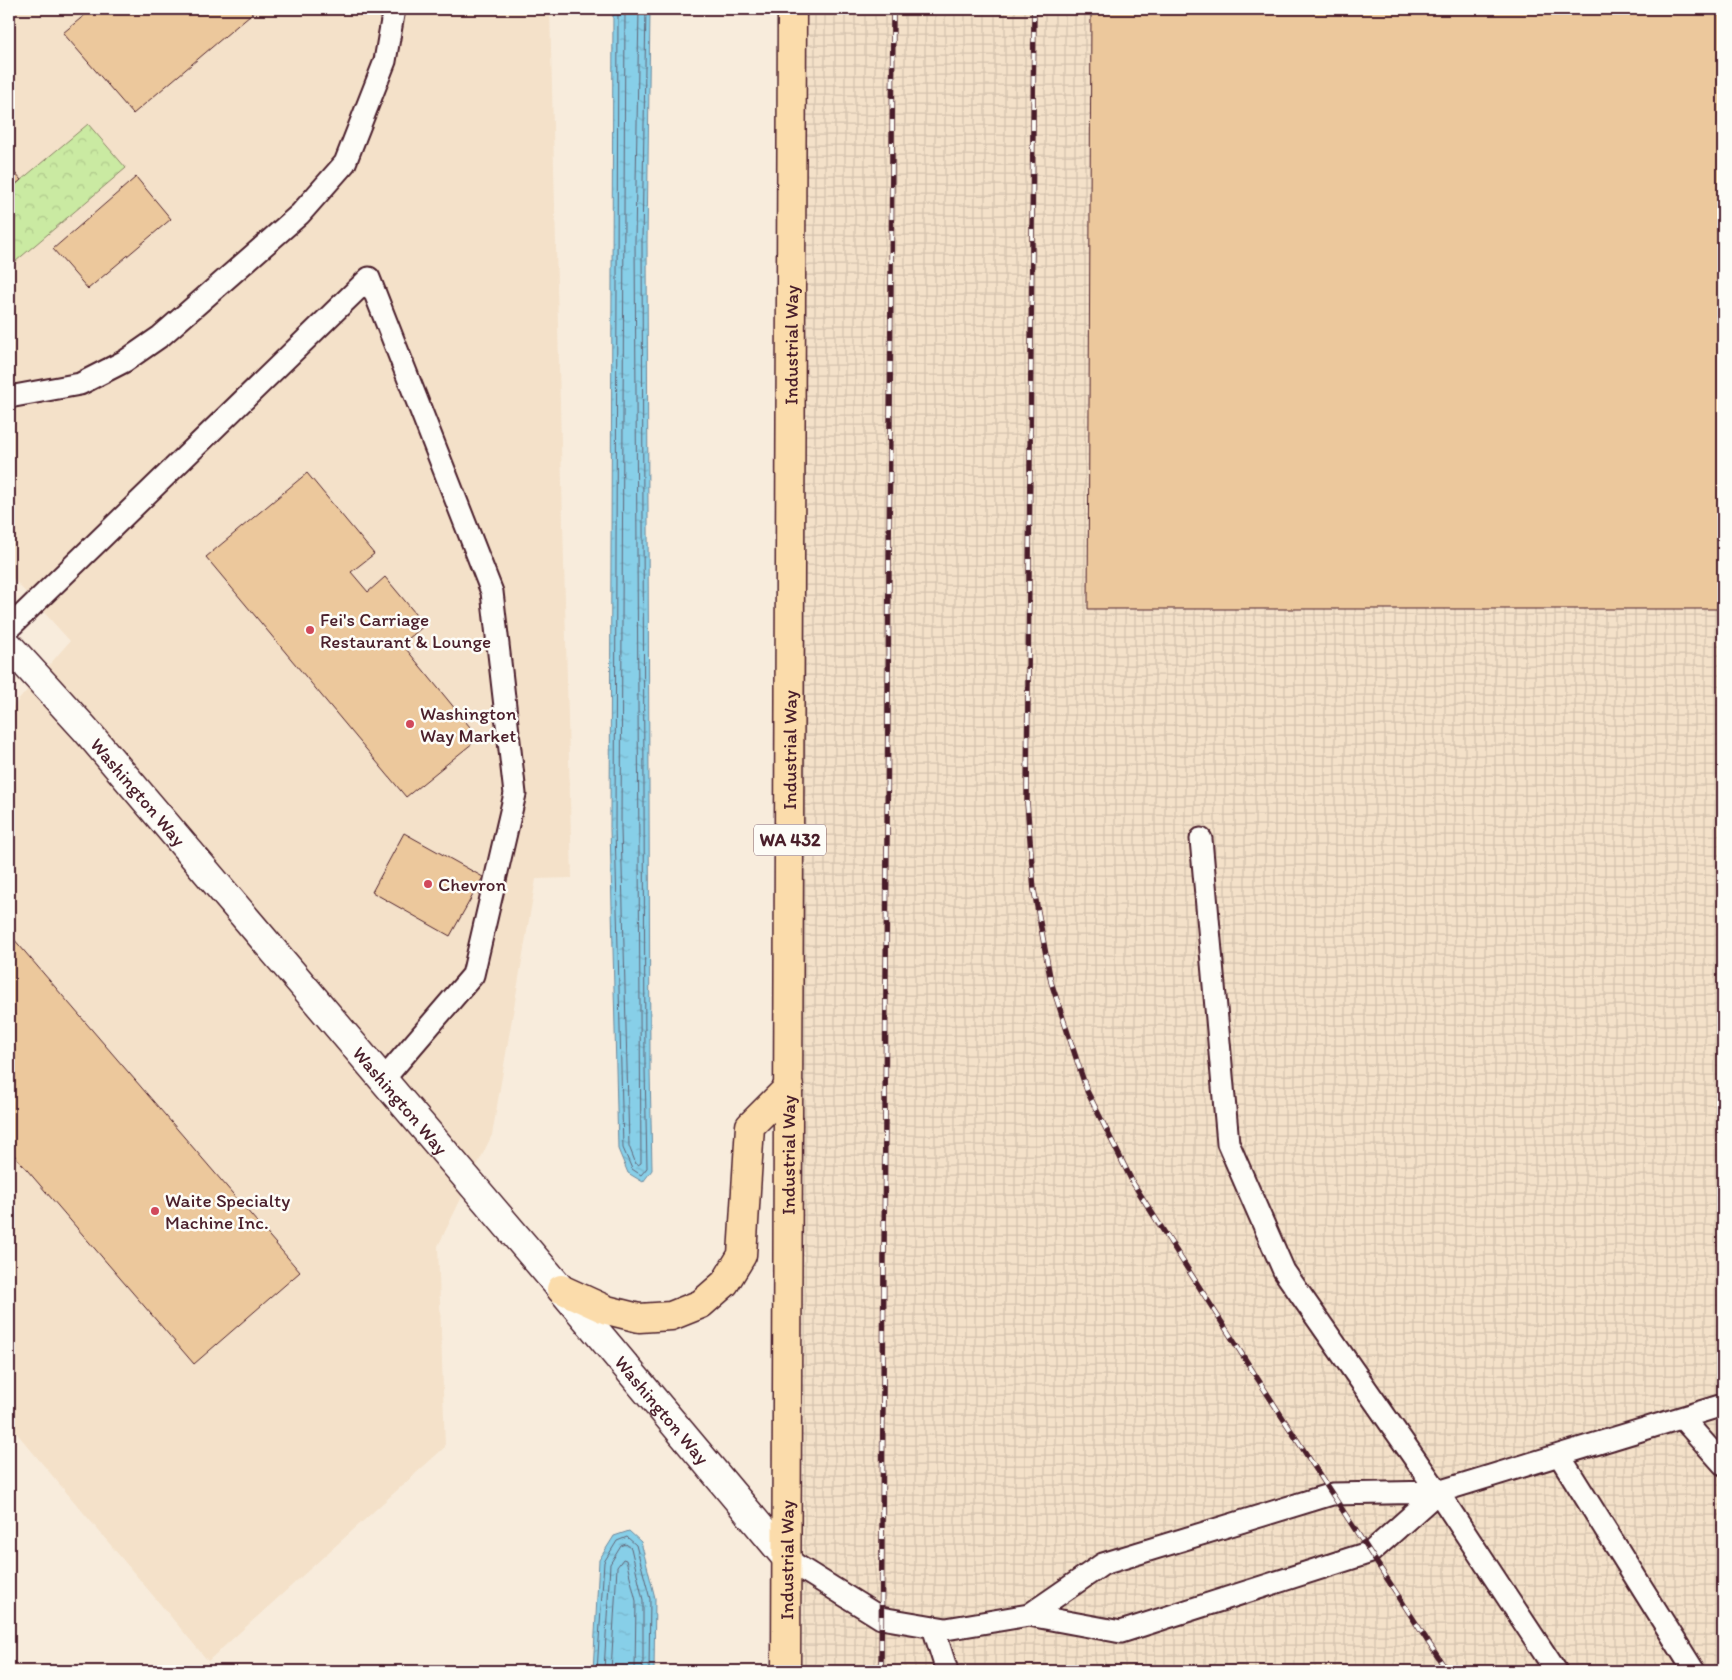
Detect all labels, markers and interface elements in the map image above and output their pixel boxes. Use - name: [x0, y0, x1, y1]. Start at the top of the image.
- street label: Industrial Way: [780, 285, 803, 405]
- place label: Fei's Carriage Restaurant & Lounge: [320, 608, 491, 653]
- marker: Fei's Carriage Restaurant & Lounge: [304, 624, 316, 636]
- street label: Industrial Way: [778, 690, 802, 810]
- place label: Washington Way Market: [420, 702, 517, 747]
- marker: Washington Way Market: [404, 718, 416, 730]
- street label: Washington Way: [86, 733, 191, 851]
- road number: WA 432: [754, 824, 826, 856]
- place label: Chevron: [438, 873, 506, 896]
- marker: Chevron: [422, 878, 434, 890]
- street label: Washington Way: [348, 1042, 453, 1160]
- street label: Industrial Way: [777, 1095, 800, 1215]
- place label: Waite Specialty Machine Inc.: [165, 1189, 290, 1234]
- marker: Waite Specialty Machine Inc.: [149, 1205, 161, 1217]
- street label: Washington Way: [610, 1351, 714, 1469]
- street label: Industrial Way: [775, 1500, 799, 1620]

